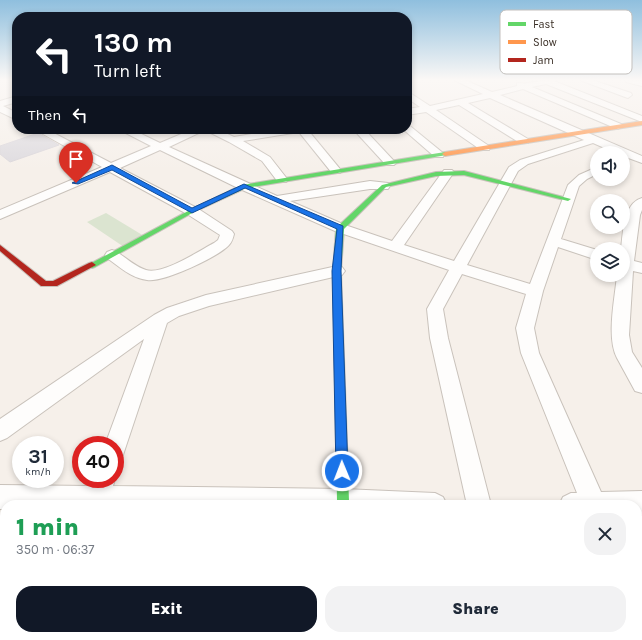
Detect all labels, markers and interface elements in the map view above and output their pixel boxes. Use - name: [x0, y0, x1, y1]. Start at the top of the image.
- legend: [500, 10, 632, 74]
- text: Fast: [533, 18, 554, 31]
- text: 130 m: [94, 26, 173, 59]
- icon: left: [28, 28, 80, 80]
- text: Slow: [533, 36, 557, 49]
- text: Jam: [533, 54, 554, 67]
- text: Turn left: [94, 60, 162, 82]
- icon: left: [69, 104, 91, 126]
- text: Then: [28, 106, 61, 124]
- pin: [59, 142, 93, 183]
- map controls: [590, 146, 630, 282]
- button: sound: [590, 146, 630, 186]
- icon: arrive: [65, 148, 87, 170]
- button: search: [590, 194, 630, 234]
- button: layers: [590, 242, 630, 282]
- speed limit sign: 40: [72, 436, 124, 488]
- text: 31: [28, 445, 48, 468]
- position arrow: [321, 450, 363, 492]
- text: km/h: [25, 466, 51, 478]
- text: 1 min: [16, 513, 79, 541]
- button: close: [584, 513, 626, 555]
- text: 350 m · 06:37: [16, 542, 94, 557]
- button: Exit: [16, 586, 317, 632]
- button: Share: [325, 586, 626, 632]

